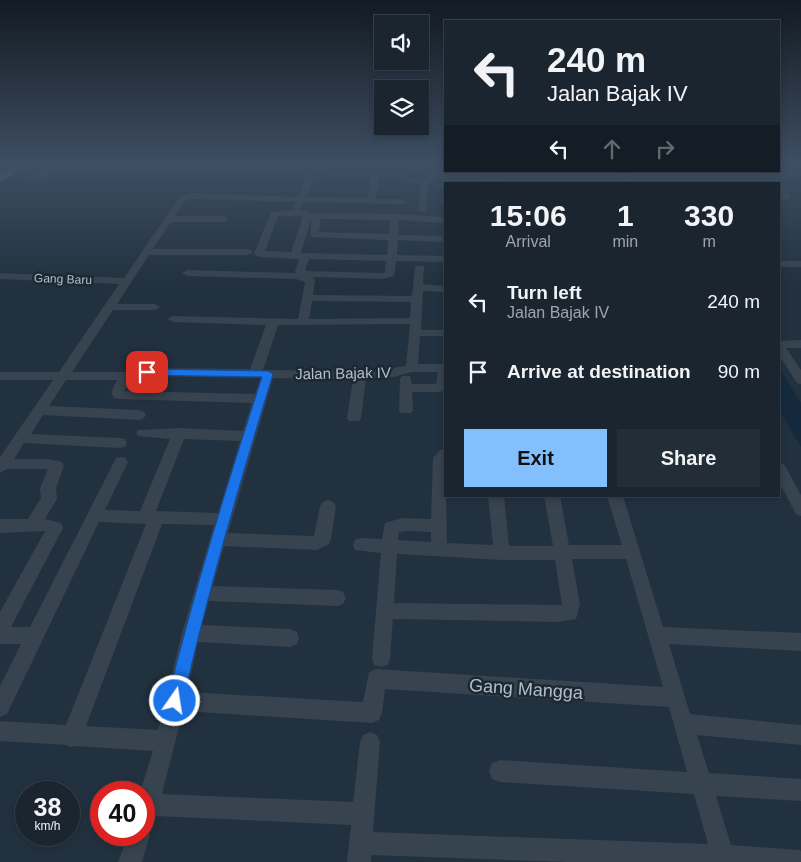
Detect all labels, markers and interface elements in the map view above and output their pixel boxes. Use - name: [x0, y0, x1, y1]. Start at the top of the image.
- map controls: [374, 15, 429, 135]
- button: sound: [374, 15, 429, 70]
- icon: left: [464, 40, 529, 105]
- text: 240 m: [547, 40, 646, 79]
- button: layers: [374, 80, 429, 135]
- text: Jalan Bajak IV: [547, 81, 688, 106]
- icon: left: [545, 135, 573, 163]
- icon: ahead: [598, 135, 626, 163]
- icon: right: [651, 135, 679, 163]
- text: 15:06: [490, 199, 567, 232]
- text: 1: [617, 199, 634, 232]
- text: 330: [684, 199, 734, 232]
- text: Arrival: [506, 233, 551, 250]
- text: min: [612, 233, 638, 250]
- text: m: [702, 233, 716, 250]
- street label: Gang Baru: [34, 271, 92, 287]
- text: Turn left: [507, 282, 582, 303]
- icon: left: [464, 288, 492, 316]
- text: 240 m: [707, 291, 760, 312]
- text: Jalan Bajak IV: [507, 304, 609, 321]
- pin: [126, 351, 168, 393]
- icon: arrive: [133, 358, 161, 386]
- icon: arrive: [464, 358, 492, 386]
- text: Arrive at destination: [507, 361, 691, 382]
- text: 90 m: [718, 361, 760, 382]
- street label: Jalan Bajak IV: [295, 364, 391, 382]
- button: Exit: [464, 429, 607, 487]
- button: Share: [617, 429, 760, 487]
- position arrow: [148, 674, 200, 726]
- street label: Gang Mangga: [468, 675, 585, 703]
- speed limit sign: 40: [90, 781, 155, 846]
- text: 38: [34, 793, 61, 821]
- text: km/h: [34, 819, 61, 833]

